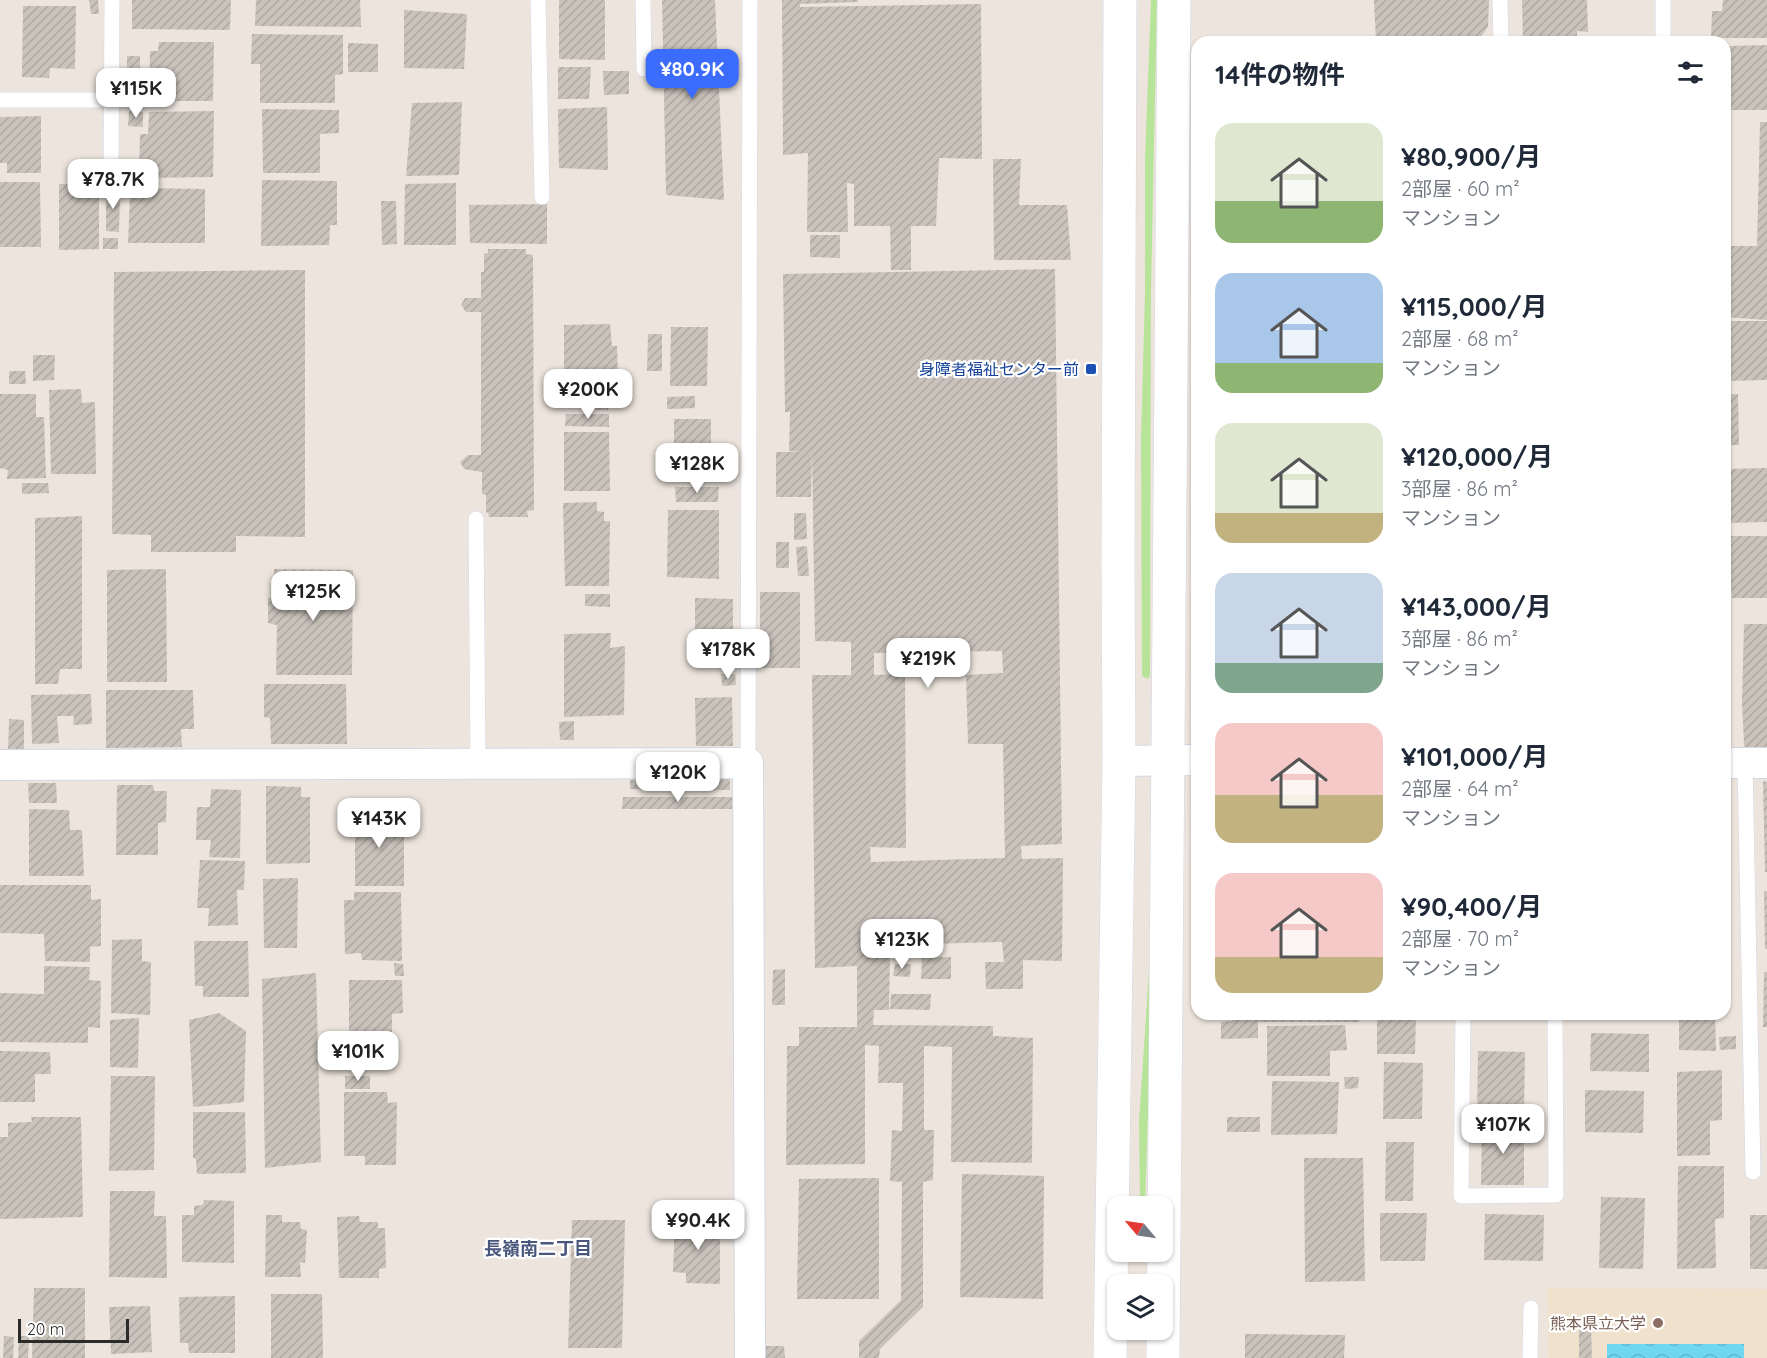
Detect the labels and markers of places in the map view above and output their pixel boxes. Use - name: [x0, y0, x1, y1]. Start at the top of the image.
- pin: ¥80.9K: [643, 49, 741, 100]
- pin: ¥115K: [94, 68, 178, 119]
- pin: ¥78.7K: [64, 159, 162, 210]
- place label: 身障者福祉センター前: [919, 359, 1079, 379]
- marker: 身障者福祉センター前: [1084, 362, 1098, 376]
- pin: ¥200K: [546, 369, 630, 420]
- pin: ¥128K: [655, 443, 739, 494]
- pin: ¥125K: [271, 571, 355, 622]
- pin: ¥178K: [686, 629, 770, 680]
- pin: ¥219K: [886, 638, 970, 689]
- pin: ¥120K: [636, 752, 720, 803]
- pin: ¥143K: [337, 798, 421, 849]
- pin: ¥123K: [860, 919, 944, 970]
- pin: ¥101K: [316, 1031, 400, 1082]
- pin: ¥107K: [1461, 1104, 1545, 1155]
- pin: ¥90.4K: [649, 1200, 747, 1251]
- place label: 熊本県立大学: [1550, 1313, 1646, 1333]
- marker: 熊本県立大学: [1651, 1316, 1665, 1330]

